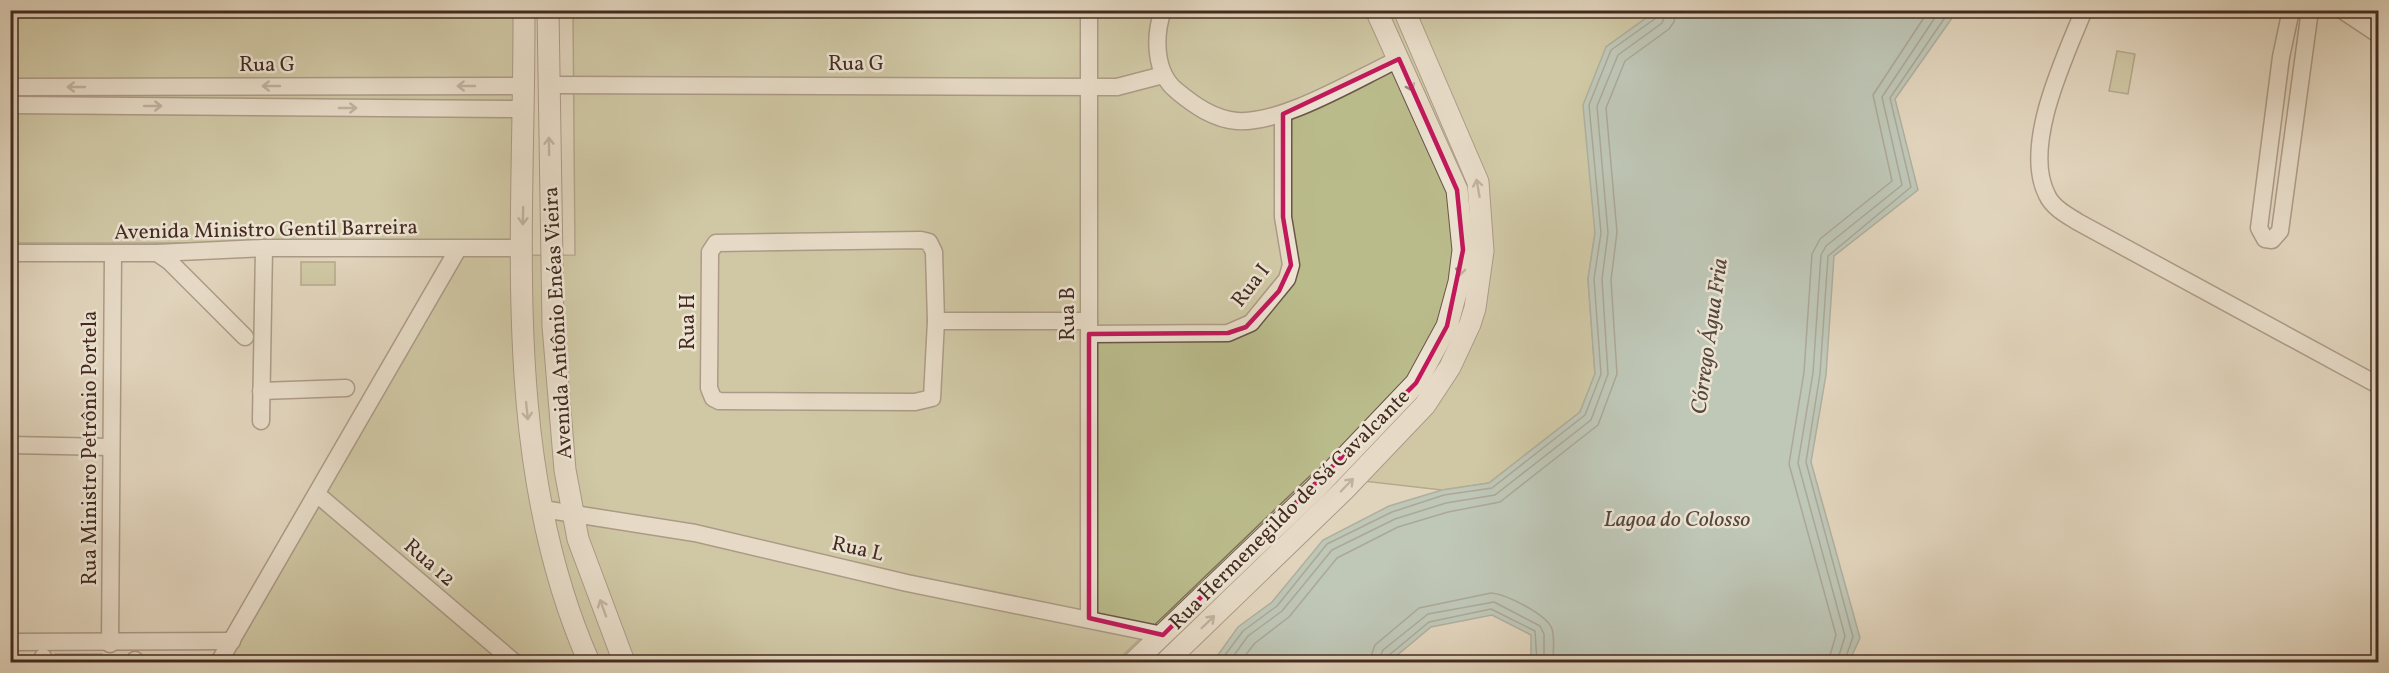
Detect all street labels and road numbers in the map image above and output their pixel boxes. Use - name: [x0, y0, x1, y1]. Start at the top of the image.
- street label: Rua G: [828, 50, 884, 79]
- street label: Rua G: [239, 51, 295, 80]
- street label: Avenida Antônio Enéas Vieira: [537, 186, 580, 460]
- street label: Avenida Ministro Gentil Barreira: [114, 213, 418, 248]
- street label: Rua I: [1225, 258, 1277, 314]
- street label: Rua B: [1054, 287, 1083, 341]
- street label: Rua H: [674, 294, 703, 350]
- street label: Rua Ministro Petrônio Portela: [76, 310, 105, 586]
- street label: Rua Hermenegildo de Sá Cavalcante: [1163, 383, 1417, 637]
- street label: Rua L: [829, 529, 887, 570]
- street label: Rua 12: [397, 532, 461, 594]

